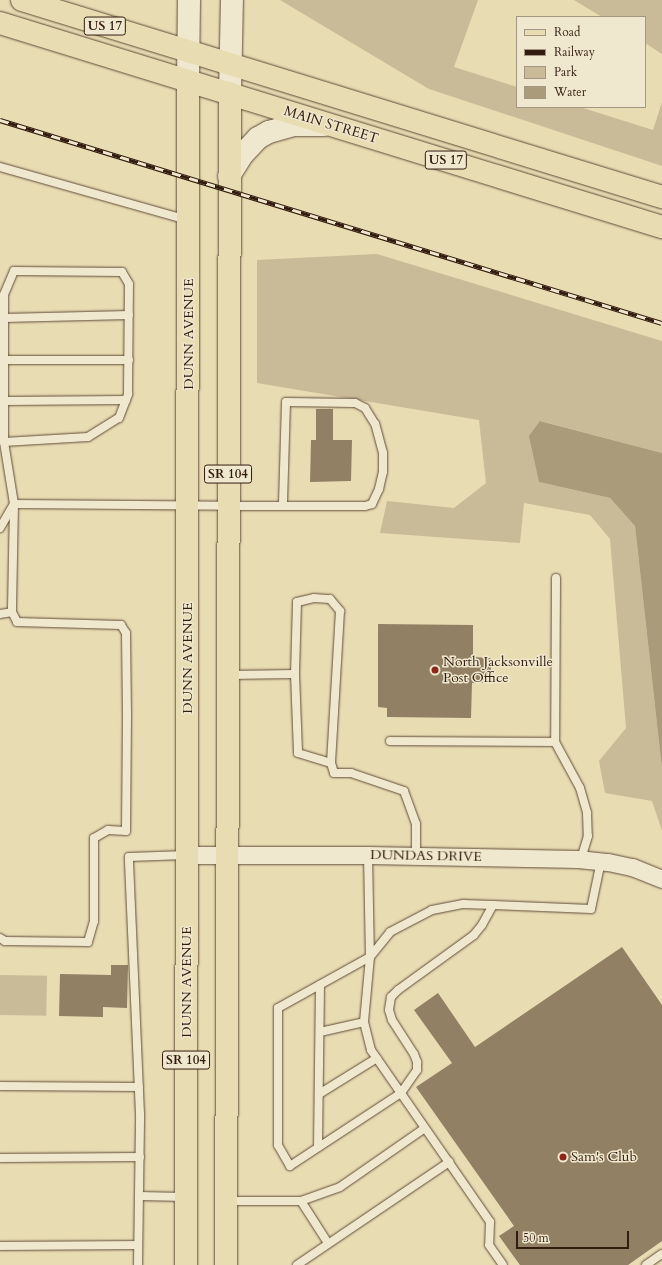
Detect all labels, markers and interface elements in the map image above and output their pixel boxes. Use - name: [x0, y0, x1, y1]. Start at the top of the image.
- road number: US 17: [83, 15, 127, 37]
- legend: [516, 16, 646, 108]
- text: Road: [554, 24, 580, 40]
- text: Railway: [554, 44, 595, 60]
- text: Park: [554, 64, 577, 80]
- text: Water: [554, 84, 586, 100]
- street label: MAIN STREET: [282, 103, 380, 147]
- road number: US 17: [424, 149, 468, 171]
- street label: DUNN AVENUE: [181, 278, 197, 390]
- road number: SR 104: [204, 463, 252, 485]
- street label: DUNN AVENUE: [180, 602, 196, 714]
- place label: North Jacksonville Post Office: [443, 654, 553, 686]
- marker: North Jacksonville Post Office: [430, 665, 440, 675]
- street label: DUNDAS DRIVE: [370, 847, 482, 865]
- street label: DUNN AVENUE: [179, 926, 195, 1038]
- road number: SR 104: [162, 1049, 210, 1071]
- place label: Sam's Club: [571, 1149, 637, 1165]
- marker: Sam's Club: [558, 1152, 568, 1162]
- scale bar: [518, 1223, 631, 1249]
- text: 50 m: [523, 1230, 549, 1246]

